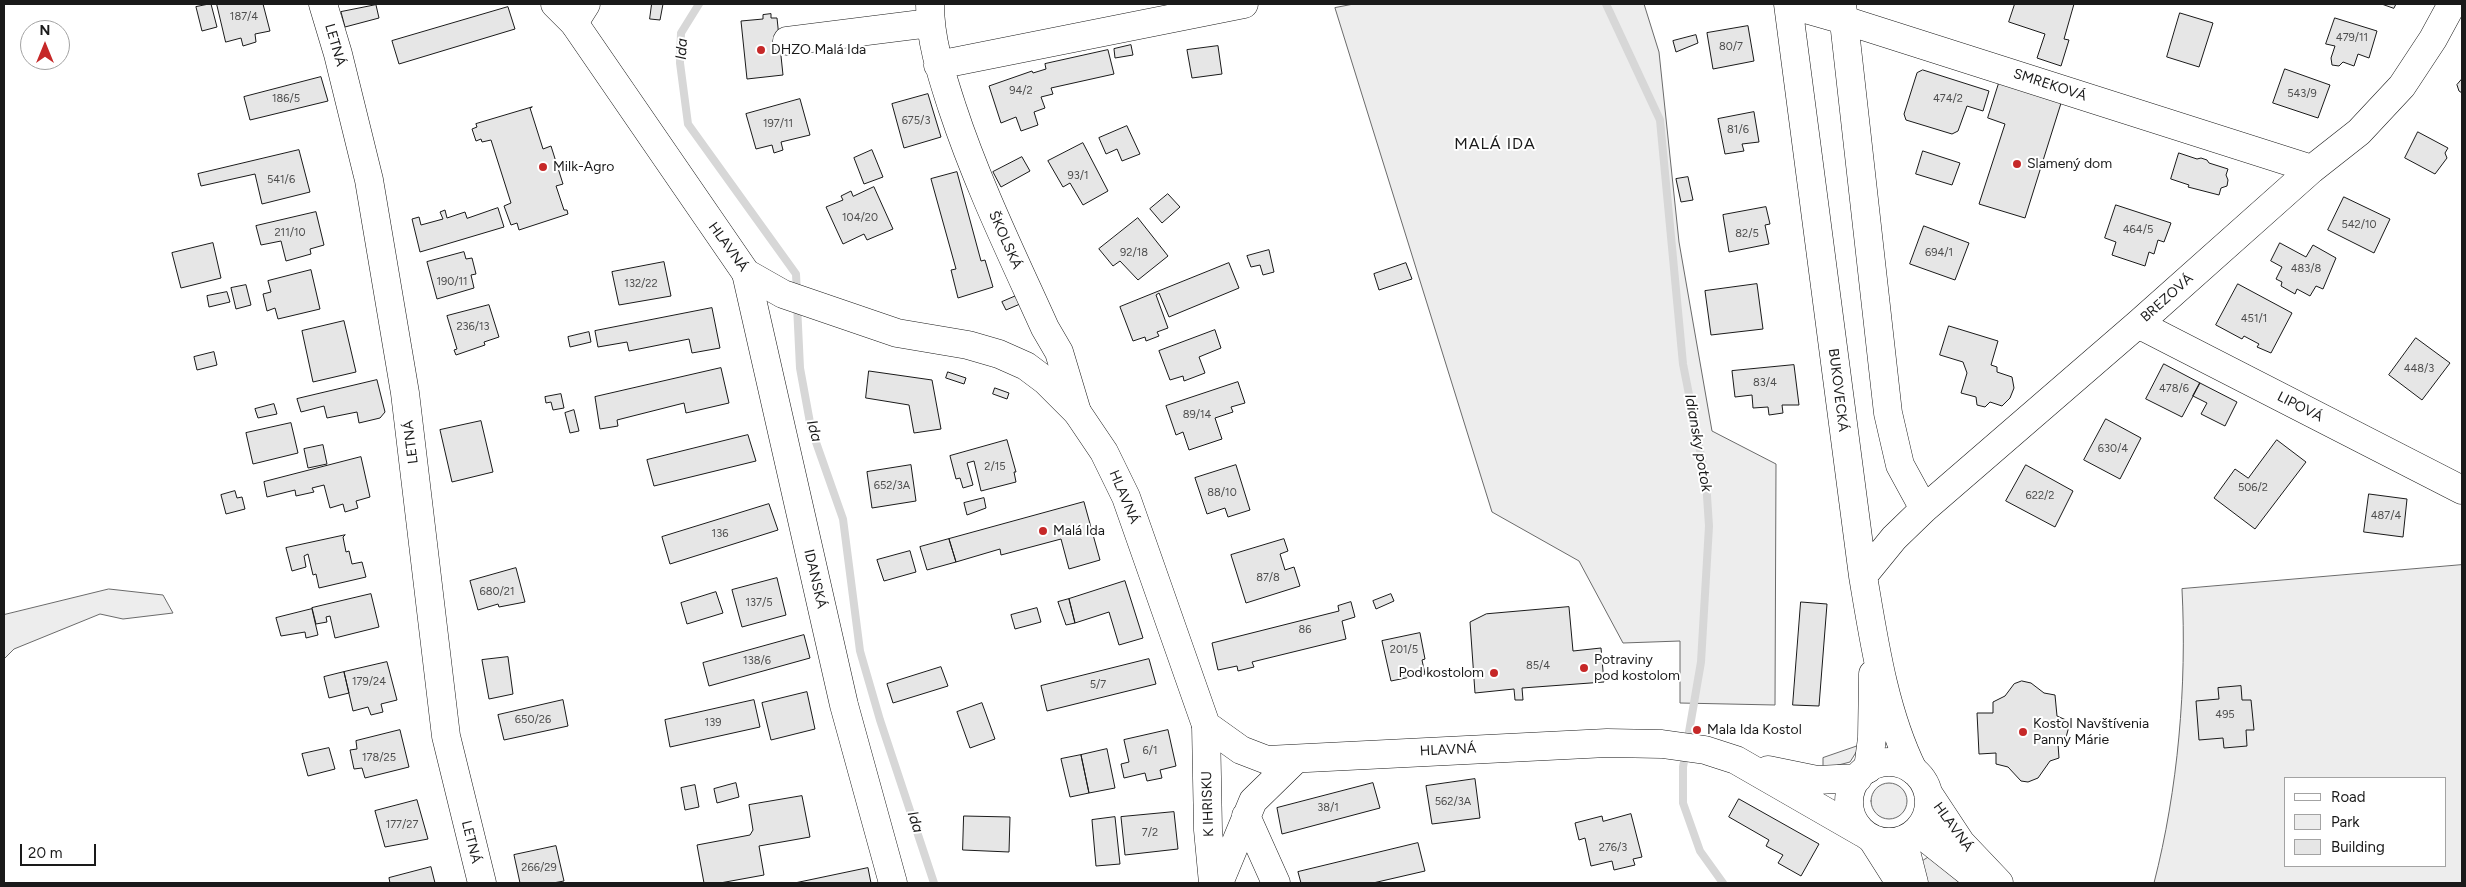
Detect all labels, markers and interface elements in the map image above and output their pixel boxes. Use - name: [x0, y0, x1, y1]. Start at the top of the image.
- house number: 187/4: [230, 10, 258, 24]
- north arrow: [20, 20, 70, 70]
- text: N: [40, 22, 50, 39]
- street label: LETNÁ: [321, 22, 349, 68]
- house number: 479/11: [2336, 31, 2368, 45]
- water label: Ida: [672, 38, 692, 60]
- house number: 80/7: [1719, 40, 1743, 54]
- place label: DHZO Malá Ida: [771, 42, 866, 58]
- marker: DHZO Malá Ida: [755, 44, 767, 56]
- street label: SMREKOVÁ: [2011, 65, 2089, 105]
- house number: 94/2: [1009, 84, 1033, 98]
- house number: 543/9: [2287, 87, 2317, 101]
- house number: 186/5: [272, 92, 300, 106]
- house number: 474/2: [1933, 92, 1963, 106]
- house number: 675/3: [902, 114, 930, 128]
- house number: 197/11: [763, 117, 793, 131]
- house number: 81/6: [1727, 123, 1749, 137]
- district label: MALÁ IDA: [1453, 134, 1537, 154]
- place label: Slamený dom: [2027, 156, 2112, 172]
- marker: Slamený dom: [2011, 158, 2023, 170]
- place label: Milk-Agro: [553, 159, 614, 175]
- marker: Milk-Agro: [537, 161, 549, 173]
- house number: 93/1: [1067, 169, 1089, 183]
- house number: 541/6: [267, 173, 295, 187]
- street label: ŠKOLSKÁ: [985, 208, 1025, 272]
- house number: 104/20: [842, 211, 878, 225]
- house number: 542/10: [2341, 218, 2377, 232]
- street label: HLAVNÁ: [705, 219, 751, 275]
- house number: 464/5: [2123, 223, 2153, 237]
- house number: 211/10: [274, 226, 306, 240]
- house number: 82/5: [1735, 227, 1759, 241]
- house number: 92/18: [1120, 246, 1148, 260]
- house number: 694/1: [1925, 246, 1953, 260]
- house number: 483/8: [2291, 262, 2321, 276]
- street label: BREZOVÁ: [2137, 270, 2197, 326]
- house number: 190/11: [436, 275, 468, 289]
- house number: 132/22: [624, 277, 658, 291]
- house number: 451/1: [2241, 312, 2267, 326]
- house number: 236/13: [456, 320, 490, 334]
- street label: BUKOVECKÁ: [1825, 347, 1851, 433]
- house number: 448/3: [2404, 362, 2434, 376]
- house number: 83/4: [1753, 376, 1777, 390]
- house number: 478/6: [2159, 382, 2189, 396]
- street label: LIPOVÁ: [2274, 388, 2326, 426]
- water label: Idiansky potok: [1681, 393, 1715, 493]
- house number: 89/14: [1183, 408, 1211, 422]
- water label: Ida: [802, 418, 826, 444]
- street label: LETNÁ: [400, 419, 422, 465]
- house number: 630/4: [2098, 442, 2128, 456]
- house number: 2/15: [984, 460, 1006, 474]
- street label: HLAVNÁ: [1105, 468, 1143, 526]
- house number: 652/3A: [874, 479, 910, 493]
- house number: 506/2: [2238, 481, 2268, 495]
- house number: 88/10: [1207, 486, 1237, 500]
- house number: 622/2: [2026, 489, 2054, 503]
- house number: 487/4: [2371, 509, 2401, 523]
- place label: Malá Ida: [1053, 523, 1105, 539]
- marker: Malá Ida: [1037, 525, 1049, 537]
- house number: 136: [712, 527, 728, 541]
- street label: IDANSKÁ: [800, 548, 830, 610]
- house number: 87/8: [1256, 571, 1280, 585]
- house number: 680/21: [479, 585, 515, 599]
- house number: 137/5: [745, 596, 773, 610]
- house number: 86: [1299, 623, 1311, 637]
- house number: 201/5: [1390, 643, 1418, 657]
- place label: Potraviny pod kostolom: [1594, 652, 1680, 684]
- house number: 138/6: [743, 654, 771, 668]
- house number: 85/4: [1526, 659, 1550, 673]
- marker: Potraviny pod kostolom: [1578, 662, 1590, 674]
- place label: Pod kostolom: [1398, 665, 1484, 681]
- marker: Pod kostolom: [1488, 667, 1500, 679]
- house number: 179/24: [352, 675, 386, 689]
- house number: 5/7: [1090, 678, 1106, 692]
- house number: 495: [2215, 708, 2235, 722]
- house number: 650/26: [515, 713, 551, 727]
- house number: 139: [705, 716, 721, 730]
- place label: Kostol Navštívenia Panny Márie: [2033, 716, 2149, 749]
- place label: Mala Ida Kostol: [1707, 722, 1802, 738]
- marker: Mala Ida Kostol: [1691, 724, 1703, 736]
- marker: Kostol Navštívenia Panny Márie: [2017, 726, 2029, 738]
- street label: HLAVNÁ: [1419, 740, 1477, 760]
- house number: 6/1: [1142, 744, 1158, 758]
- house number: 178/25: [362, 751, 396, 765]
- street label: K IHRISKU: [1198, 771, 1218, 837]
- legend: [2284, 777, 2446, 867]
- text: Road: [2331, 788, 2366, 806]
- house number: 562/3A: [1435, 795, 1471, 809]
- street label: HLAVNÁ: [1930, 799, 1976, 855]
- house number: 38/1: [1317, 801, 1339, 815]
- water label: Ida: [903, 809, 927, 835]
- text: Park: [2331, 813, 2360, 831]
- house number: 177/27: [386, 818, 418, 832]
- street label: LETNÁ: [458, 819, 484, 865]
- house number: 7/2: [1142, 826, 1158, 840]
- scale bar: [22, 834, 99, 866]
- text: Building: [2331, 838, 2385, 856]
- house number: 276/3: [1599, 841, 1627, 855]
- text: 20 m: [28, 844, 62, 862]
- house number: 266/29: [521, 861, 557, 875]

